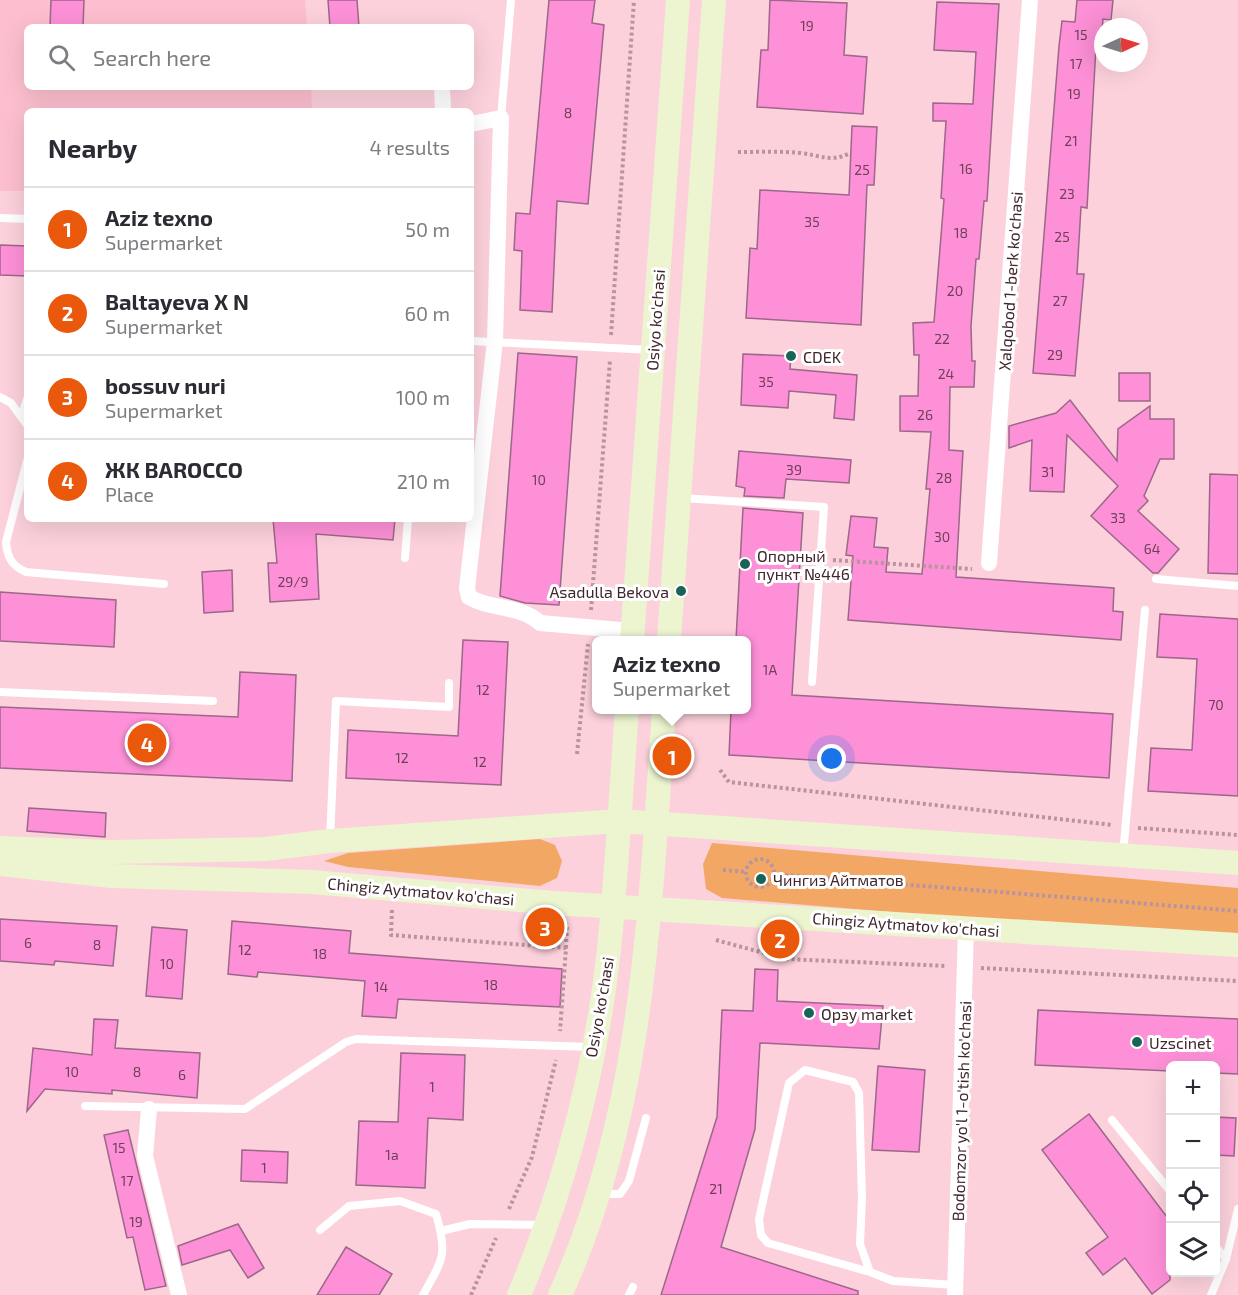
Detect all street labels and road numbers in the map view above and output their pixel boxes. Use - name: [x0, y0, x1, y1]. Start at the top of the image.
- street label: Xalqobod 1-berk ko'chasi: [994, 191, 1026, 371]
- street label: Osiyo ko'chasi: [642, 269, 668, 371]
- street label: Chingiz Aytmatov ko'chasi: [327, 873, 515, 909]
- street label: Chingiz Aytmatov ko'chasi: [812, 908, 1000, 940]
- street label: Osiyo ko'chasi: [581, 955, 617, 1059]
- street label: Bodomzor yo'l 1-o'tish ko'chasi: [948, 1000, 974, 1222]

